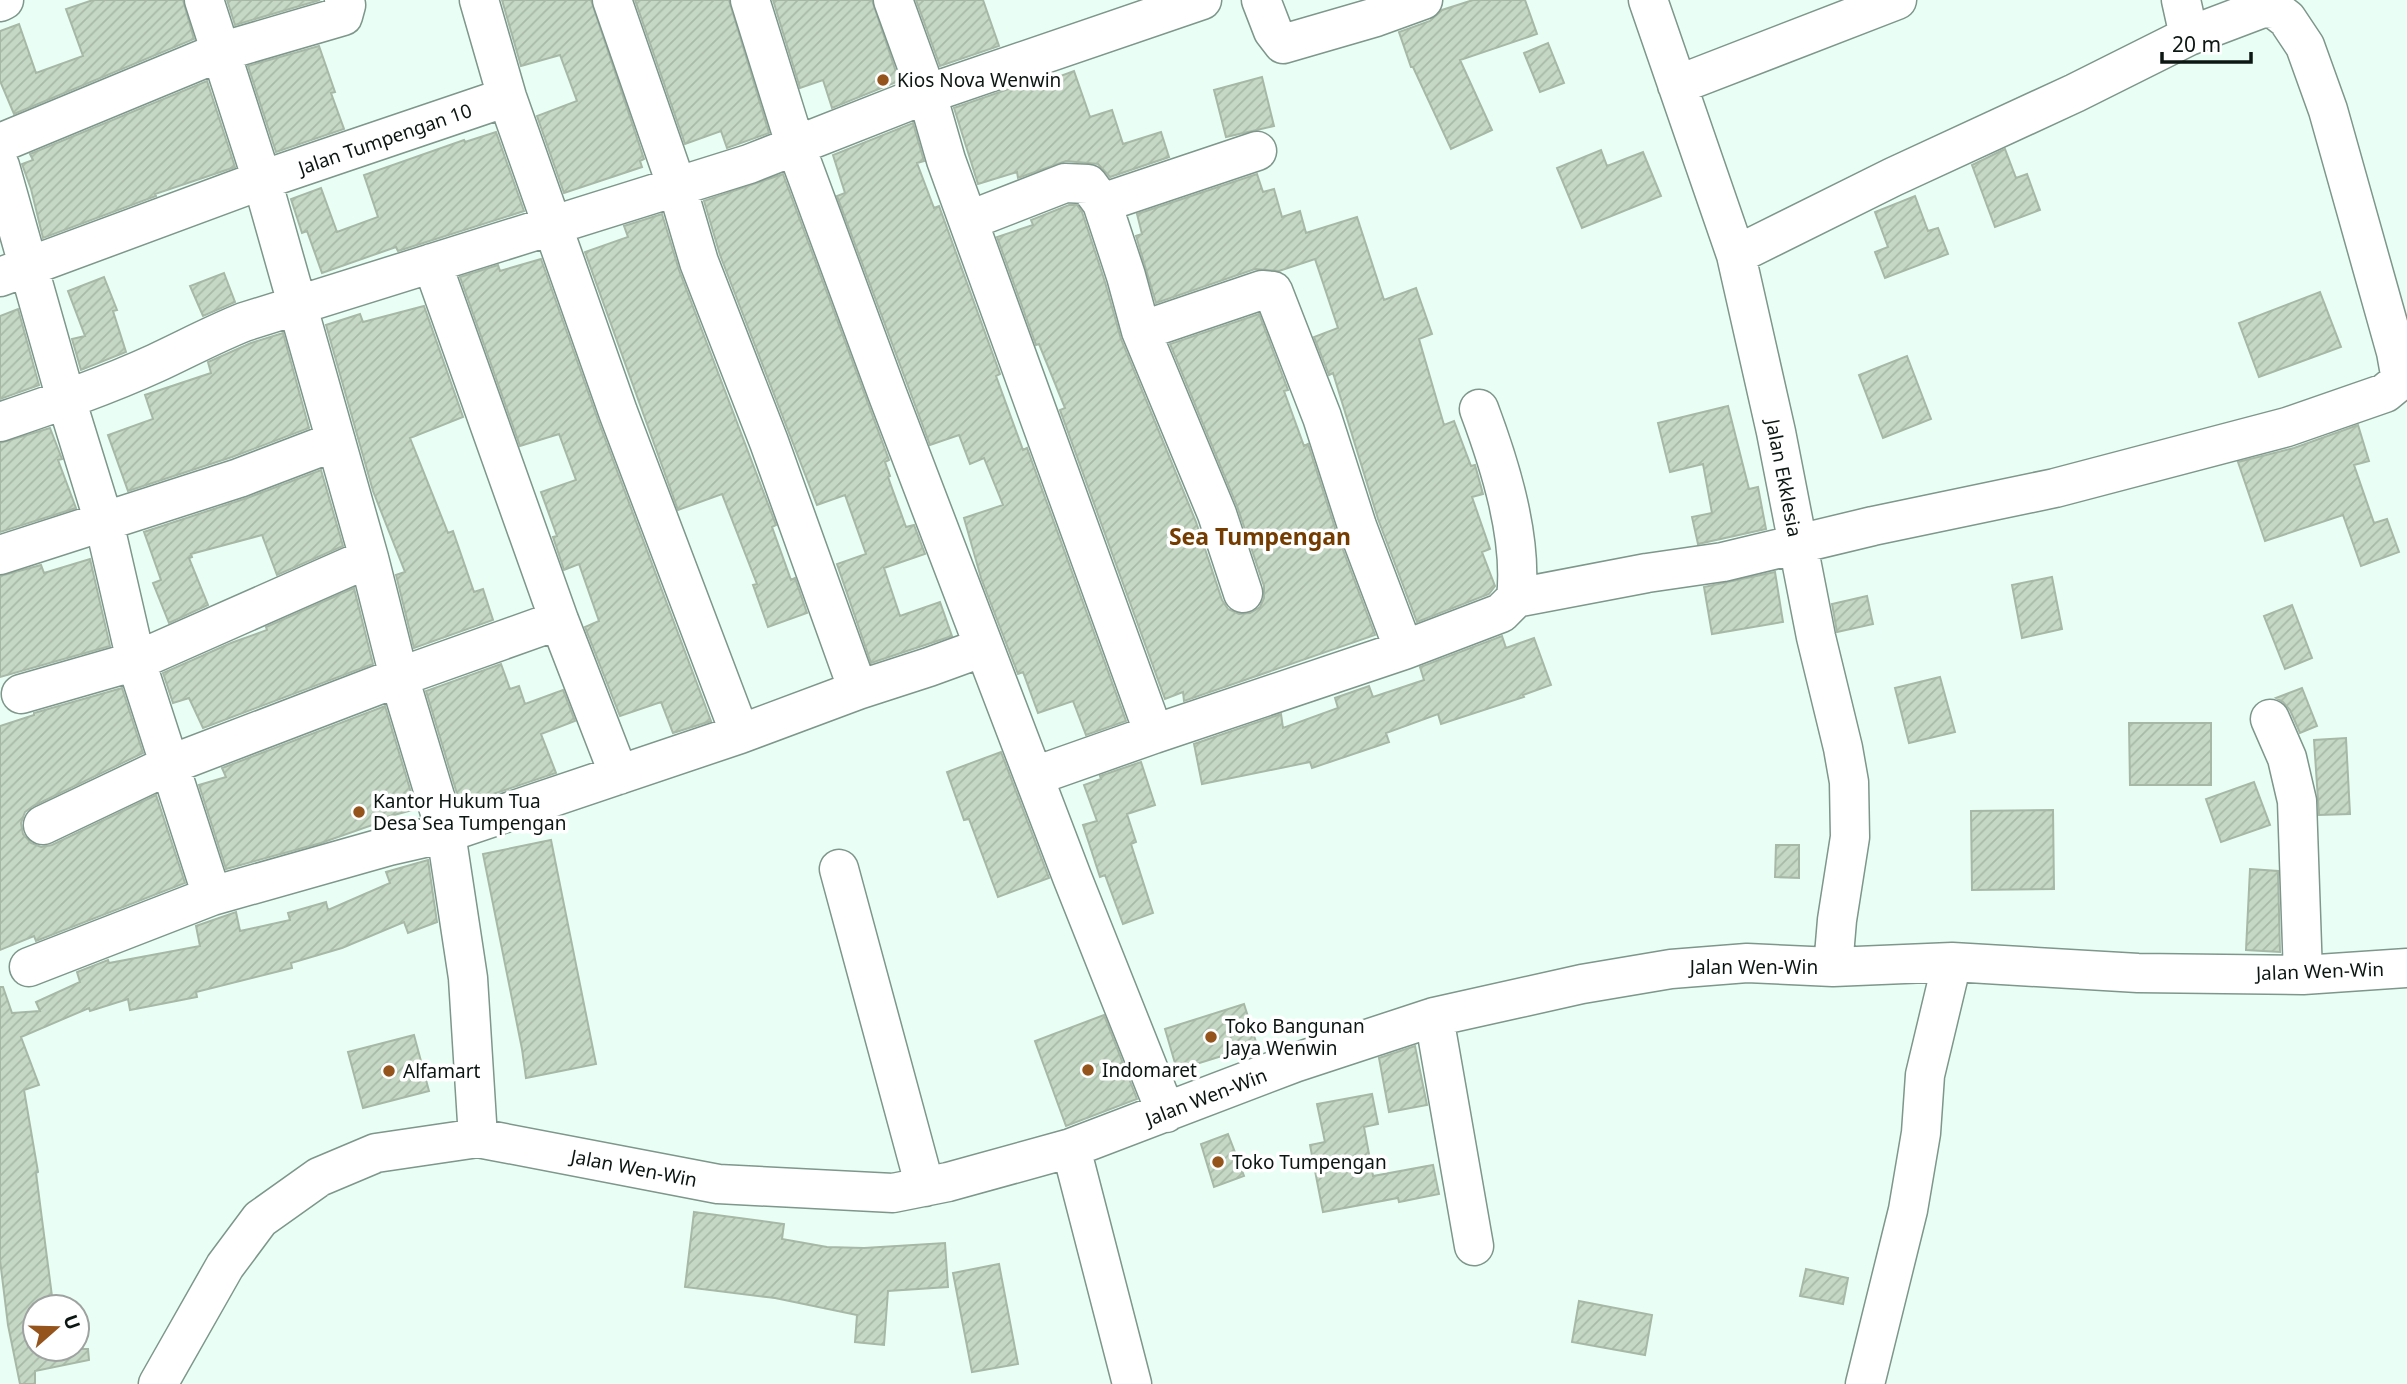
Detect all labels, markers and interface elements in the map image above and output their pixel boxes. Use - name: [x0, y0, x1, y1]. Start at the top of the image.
- scale bar: [2162, 21, 2251, 65]
- text: 20 m: [2172, 30, 2221, 58]
- place label: Kios Nova Wenwin: [897, 67, 1061, 93]
- marker: Kios Nova Wenwin: [875, 72, 891, 88]
- street label: Jalan Tumpengan 10: [293, 97, 475, 182]
- street label: Jalan Ekklesia: [1759, 415, 1808, 539]
- district label: Sea Tumpengan: [1169, 520, 1351, 552]
- place label: Kantor Hukum Tua Desa Sea Tumpengan: [373, 788, 566, 836]
- marker: Kantor Hukum Tua Desa Sea Tumpengan: [351, 804, 367, 820]
- street label: Jalan Wen-Win: [1688, 954, 1818, 980]
- street label: Jalan Wen-Win: [2253, 956, 2385, 986]
- place label: Toko Bangunan Jaya Wenwin: [1223, 1013, 1365, 1061]
- marker: Toko Bangunan Jaya Wenwin: [1203, 1029, 1219, 1045]
- place label: Indomaret: [1102, 1057, 1197, 1083]
- place label: Alfamart: [403, 1058, 481, 1084]
- marker: Indomaret: [1080, 1062, 1096, 1078]
- street label: Jalan Wen-Win: [1140, 1062, 1271, 1133]
- marker: Alfamart: [381, 1063, 397, 1079]
- street label: Jalan Wen-Win: [567, 1143, 699, 1193]
- place label: Toko Tumpengan: [1232, 1149, 1387, 1175]
- marker: Toko Tumpengan: [1210, 1154, 1226, 1170]
- north arrow: [21, 1293, 91, 1363]
- text: U: [57, 1311, 87, 1333]

